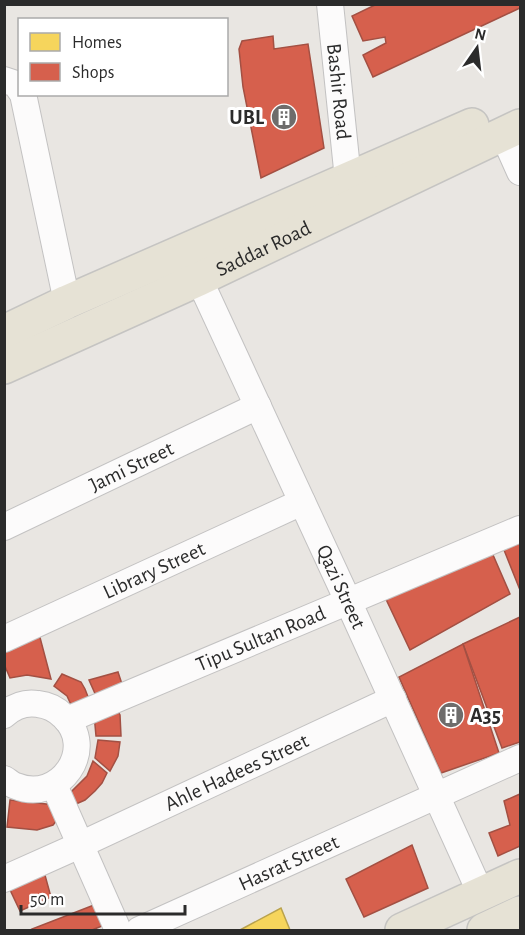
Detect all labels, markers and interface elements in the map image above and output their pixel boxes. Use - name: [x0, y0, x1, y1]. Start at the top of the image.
- legend: [18, 18, 228, 96]
- north arrow: [447, 18, 507, 78]
- text: N: [473, 25, 488, 44]
- text: Homes: [72, 34, 122, 52]
- street label: Bashir Road: [323, 42, 354, 141]
- text: Shops: [72, 64, 114, 82]
- building icon: UBL: [269, 102, 299, 132]
- place label: UBL: [229, 107, 265, 128]
- street label: Saddar Road: [213, 217, 314, 280]
- street label: Jami Street: [86, 438, 177, 496]
- street label: Library Street: [100, 538, 209, 603]
- street label: Qazi Street: [313, 542, 369, 632]
- street label: Tipu Sultan Road: [193, 602, 329, 675]
- building icon: A35: [436, 700, 466, 730]
- place label: A35: [470, 705, 501, 726]
- street label: Ahle Hadees Street: [162, 730, 312, 815]
- street label: Hasrat Street: [235, 831, 342, 895]
- scale bar: [21, 878, 184, 916]
- text: 50 m: [30, 891, 64, 909]

